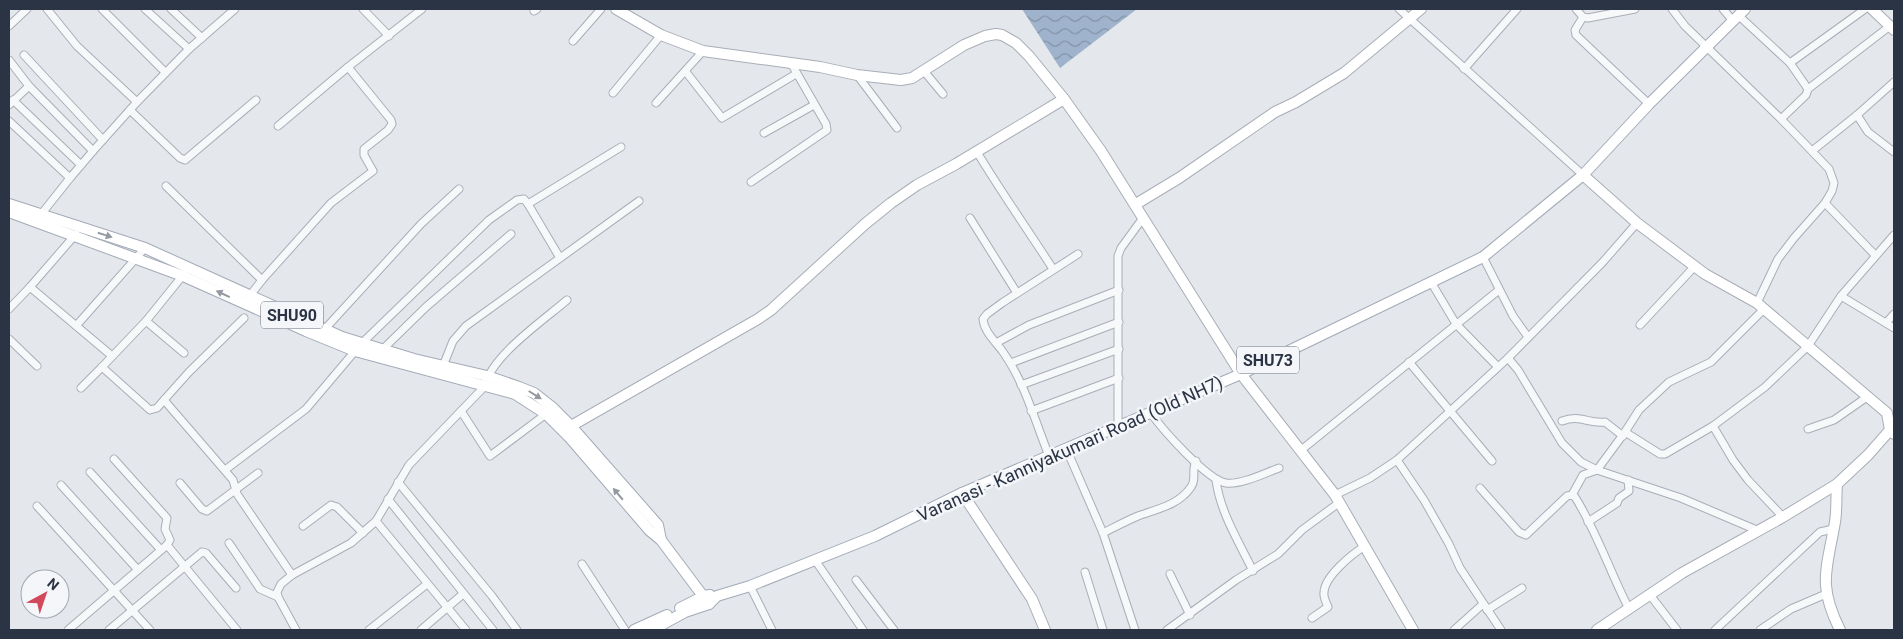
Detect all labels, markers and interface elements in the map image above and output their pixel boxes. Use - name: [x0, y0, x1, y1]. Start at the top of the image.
- one-way arrow: [98, 232, 113, 240]
- one-way arrow: [216, 290, 230, 298]
- road number: SHU90: [261, 302, 323, 328]
- road number: SHU73: [1237, 346, 1299, 374]
- street label: Varanasi - Kanniyakumari Road (Old NH7): [914, 371, 1226, 527]
- one-way arrow: [528, 390, 541, 399]
- one-way arrow: [613, 488, 624, 501]
- north arrow: [20, 569, 70, 619]
- text: N: [44, 575, 62, 593]

